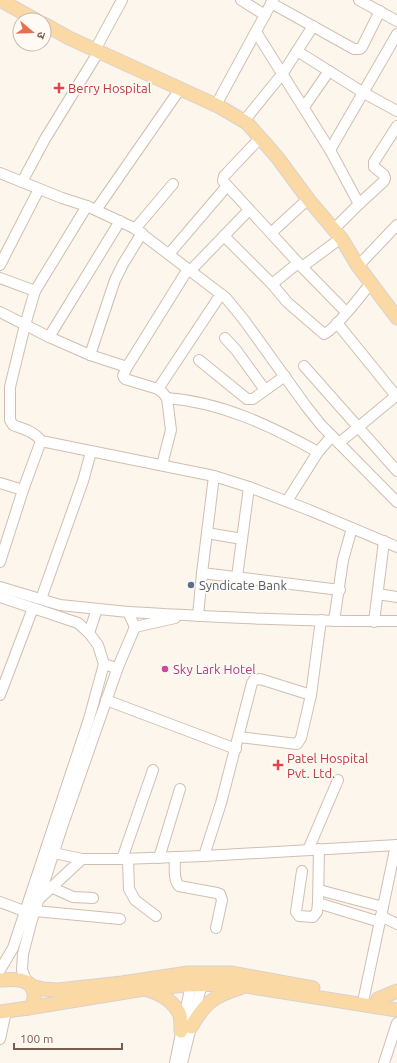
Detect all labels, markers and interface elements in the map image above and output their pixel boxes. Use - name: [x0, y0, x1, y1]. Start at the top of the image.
- north arrow: [12, 12, 52, 52]
- text: उ: [35, 30, 48, 41]
- place label: Berry Hospital: [68, 81, 152, 95]
- marker: Berry Hospital: [53, 82, 65, 94]
- place label: Syndicate Bank: [199, 578, 287, 592]
- marker: Syndicate Bank: [186, 580, 196, 590]
- place label: Sky Lark Hotel: [173, 662, 256, 676]
- marker: Sky Lark Hotel: [160, 664, 170, 674]
- place label: Patel Hospital Pvt. Ltd.: [287, 751, 369, 780]
- marker: Patel Hospital Pvt. Ltd.: [272, 759, 284, 771]
- scale bar: [14, 1025, 122, 1051]
- text: 100 m: [20, 1032, 53, 1045]

